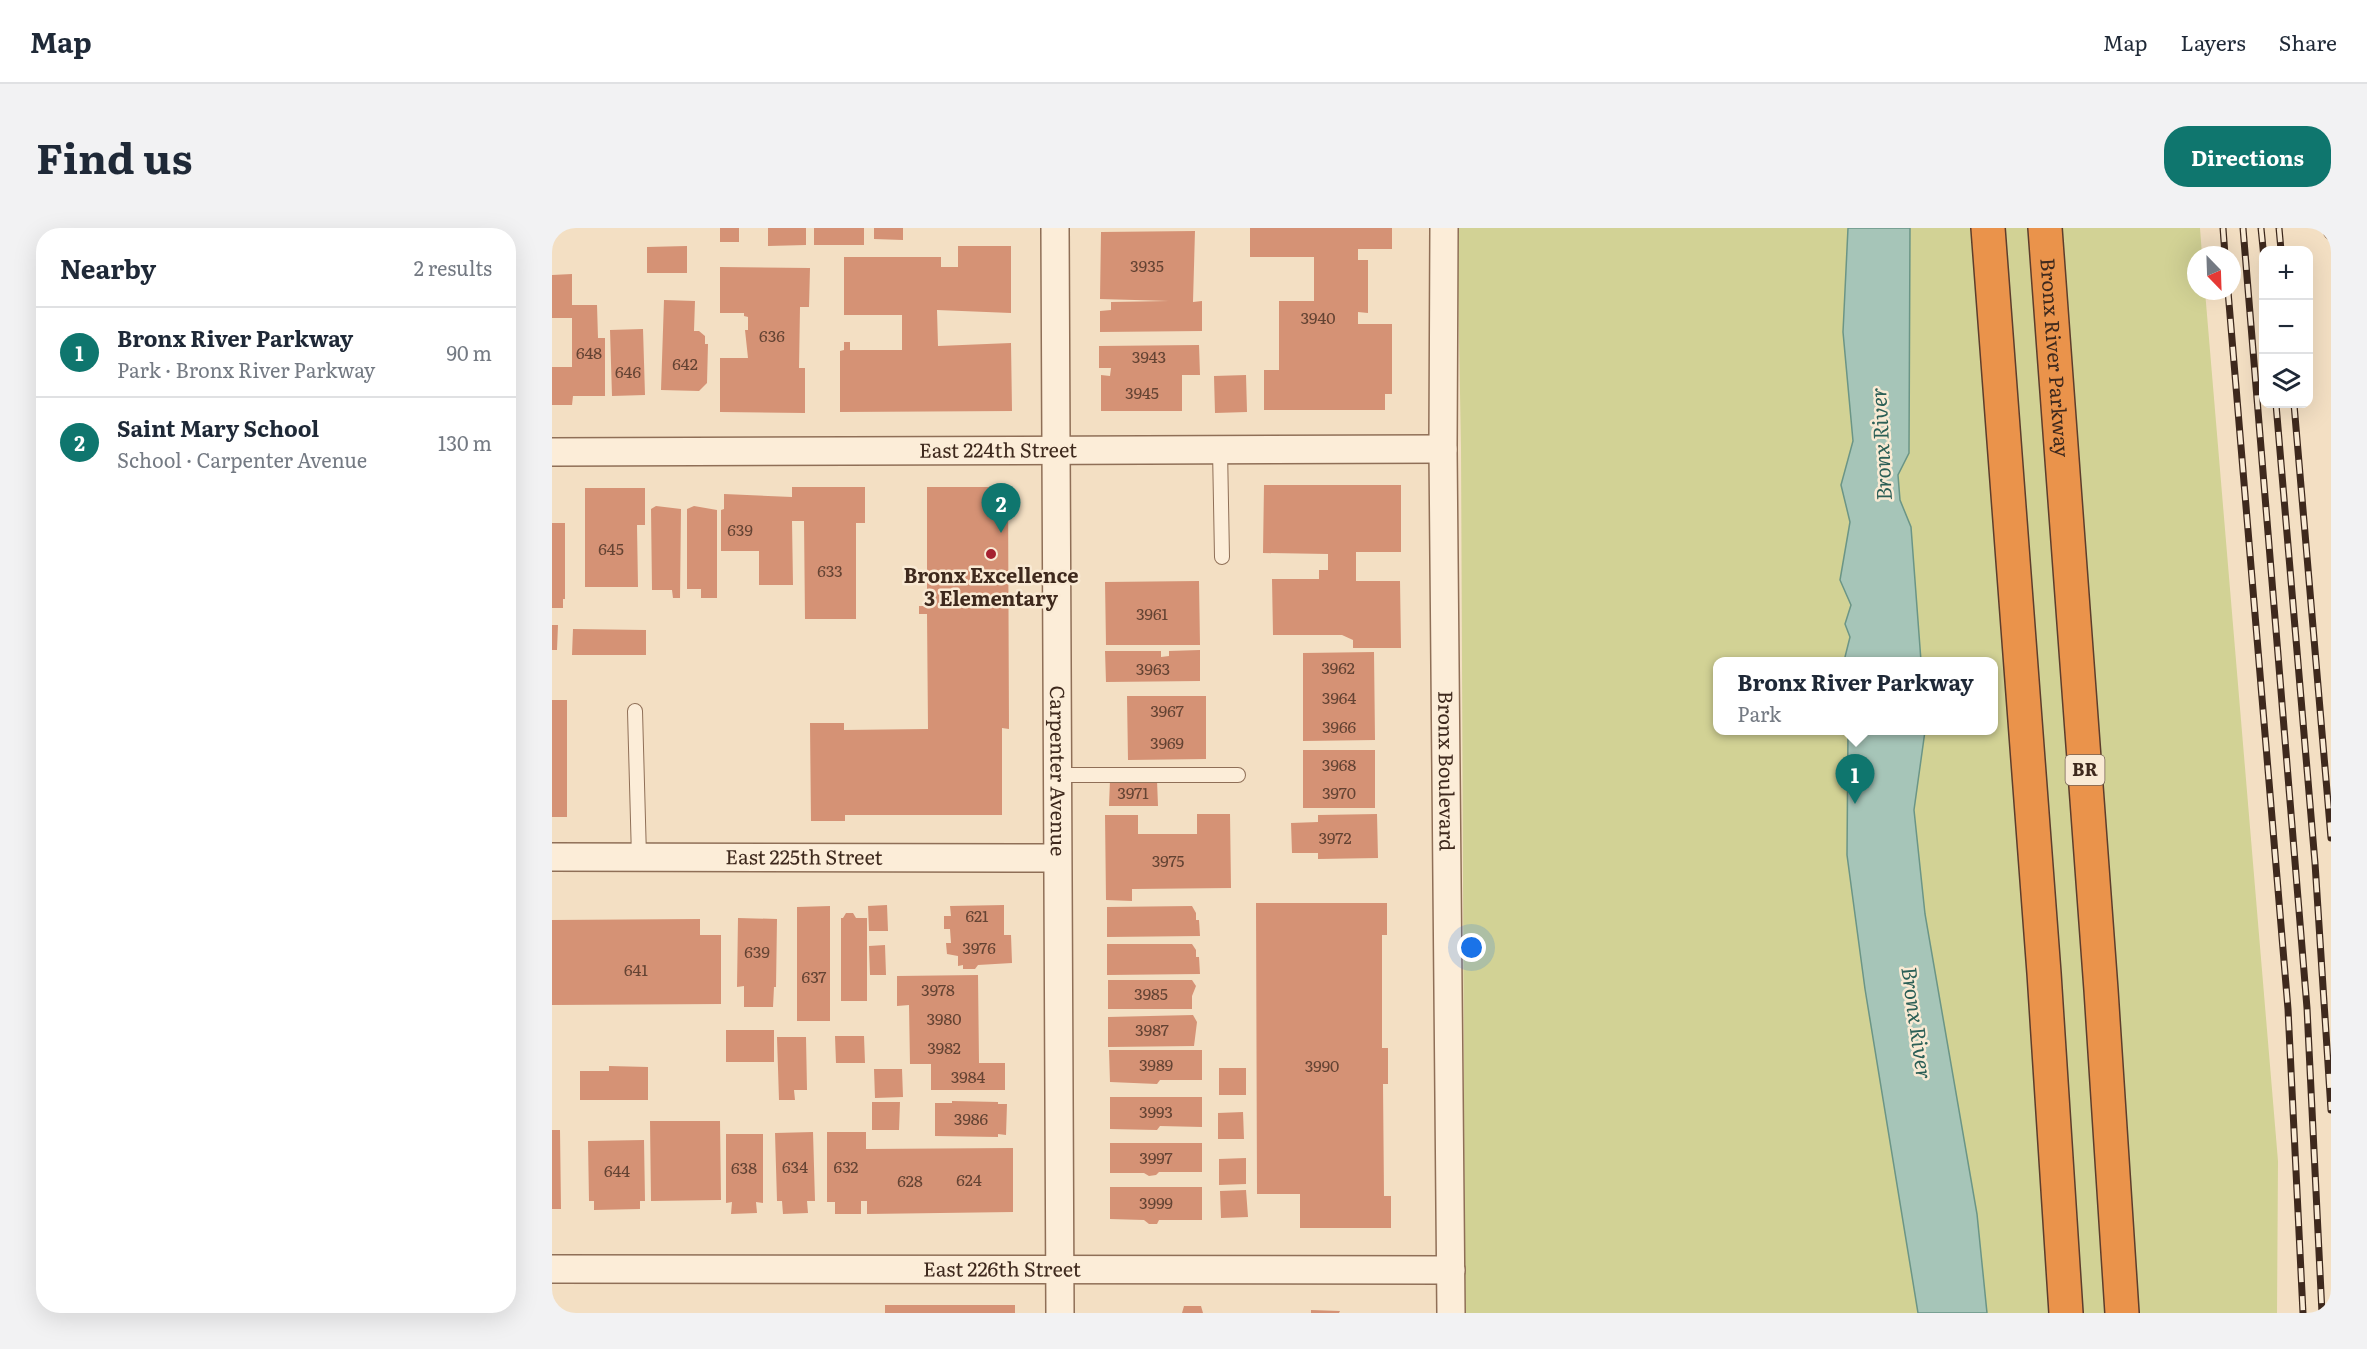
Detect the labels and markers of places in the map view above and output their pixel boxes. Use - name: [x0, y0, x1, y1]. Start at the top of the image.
- pin: 2: [982, 484, 1020, 533]
- marker: Bronx Excellence 3 Elementary: [984, 547, 998, 561]
- place label: Bronx Excellence 3 Elementary: [903, 559, 1079, 612]
- pin: 1: [1836, 754, 1874, 804]

